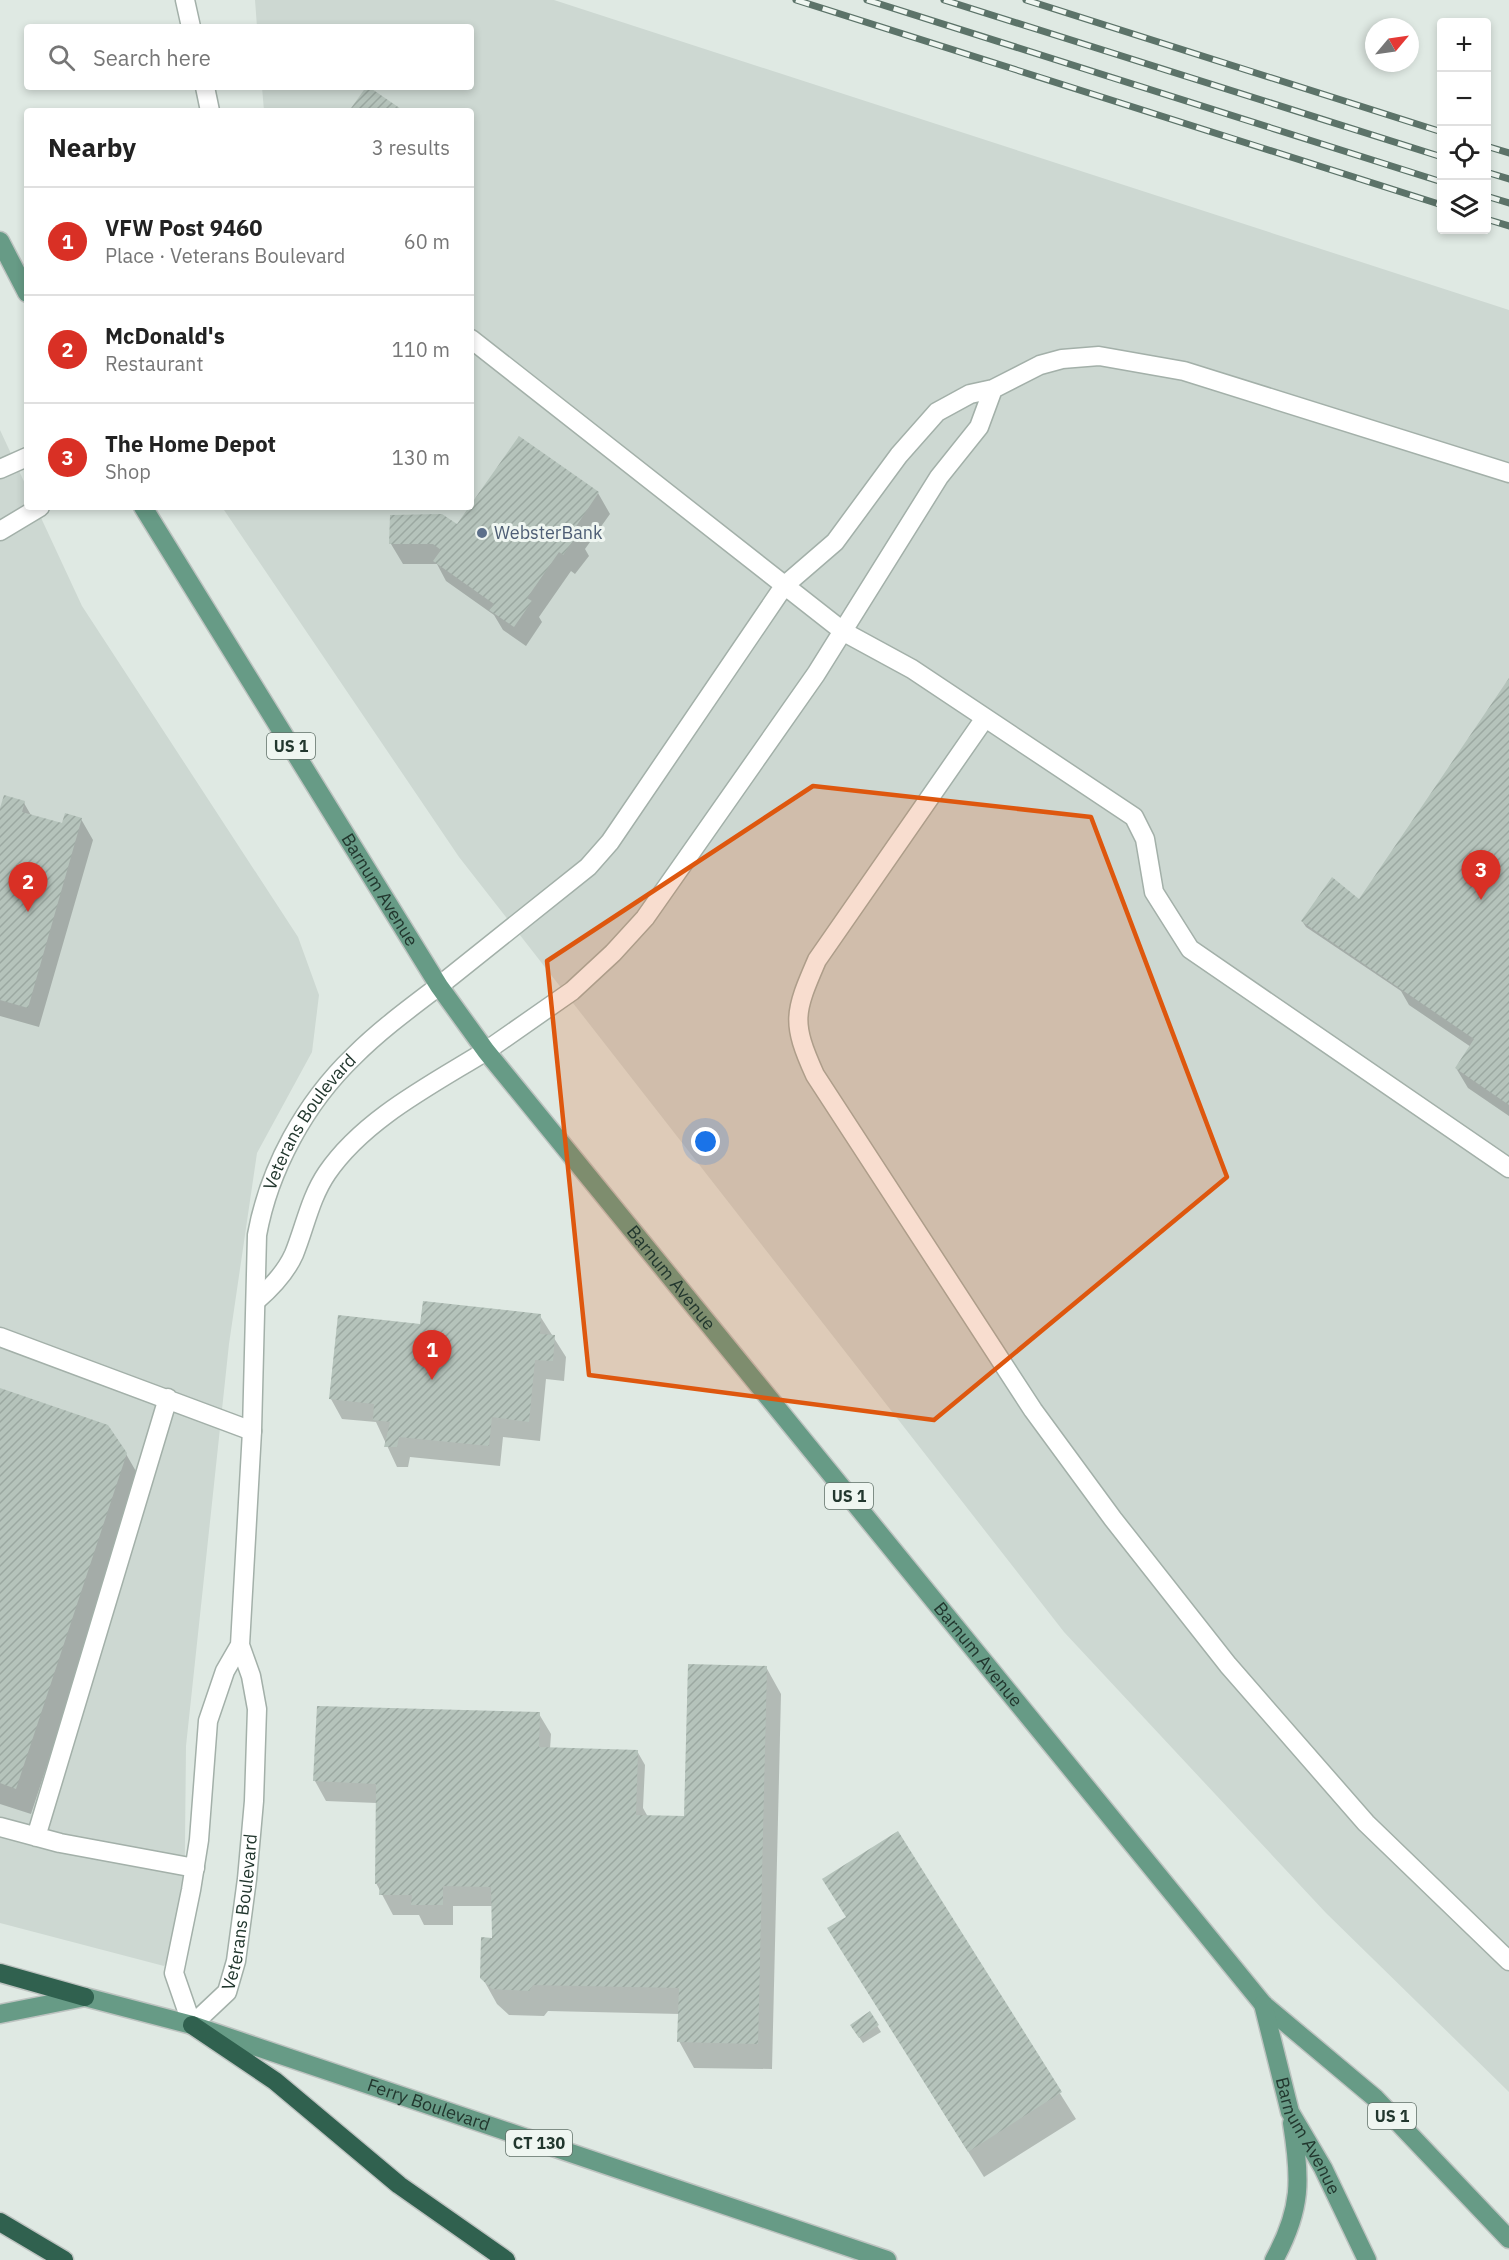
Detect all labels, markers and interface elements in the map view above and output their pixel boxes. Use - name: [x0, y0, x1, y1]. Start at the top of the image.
- north arrow: [1365, 18, 1419, 72]
- map controls: [1437, 18, 1491, 234]
- button: +: [1437, 18, 1491, 72]
- search box: [24, 24, 474, 90]
- icon: search: [45, 41, 78, 74]
- text: Search here: [93, 43, 211, 72]
- button: −: [1437, 72, 1491, 126]
- button: locate: [1437, 126, 1491, 180]
- text: Nearby: [48, 130, 136, 164]
- text: 3 results: [372, 134, 450, 161]
- button: layers: [1437, 180, 1491, 234]
- text: VFW Post 9460: [105, 213, 263, 242]
- text: 1: [62, 228, 74, 255]
- text: 60 m: [404, 228, 450, 255]
- text: Place · Veterans Boulevard: [105, 242, 345, 269]
- text: McDonald's: [105, 321, 225, 350]
- text: 2: [62, 336, 74, 363]
- text: 110 m: [392, 336, 450, 363]
- text: Restaurant: [105, 350, 203, 377]
- text: The Home Depot: [105, 429, 276, 458]
- text: 3: [62, 444, 74, 471]
- text: 130 m: [392, 444, 450, 471]
- text: Shop: [105, 458, 151, 485]
- place label: WebsterBank: [494, 521, 603, 544]
- marker: WebsterBank: [475, 526, 489, 540]
- road number: US 1: [267, 733, 315, 759]
- street label: Barnum Avenue: [336, 829, 424, 950]
- pin: 3: [1462, 850, 1500, 900]
- pin: 2: [9, 862, 48, 912]
- street label: Veterans Boulevard: [258, 1049, 361, 1193]
- your location: [691, 1127, 720, 1156]
- street label: Barnum Avenue: [622, 1220, 721, 1335]
- pin: 1: [412, 1330, 452, 1380]
- road number: US 1: [825, 1483, 873, 1509]
- street label: Barnum Avenue: [929, 1597, 1028, 1711]
- street label: Veterans Boulevard: [216, 1833, 262, 1993]
- street label: Ferry Boulevard: [364, 2073, 493, 2136]
- street label: Barnum Avenue: [1271, 2075, 1346, 2198]
- road number: US 1: [1368, 2103, 1416, 2129]
- road number: CT 130: [506, 2130, 572, 2156]

